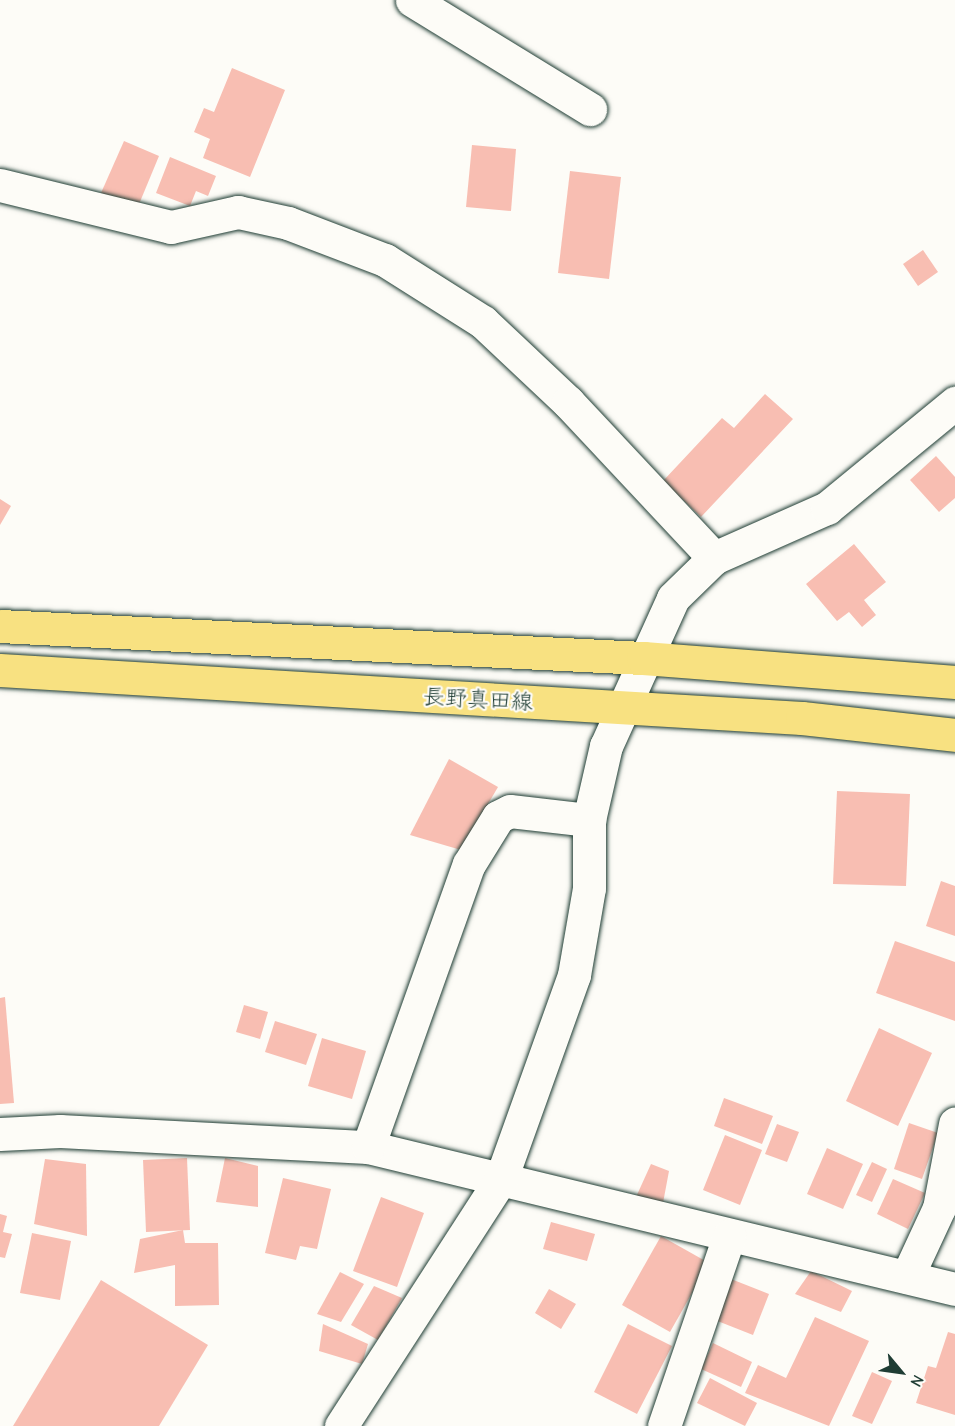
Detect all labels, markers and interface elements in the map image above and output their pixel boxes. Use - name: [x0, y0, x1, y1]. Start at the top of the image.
- street label: 長野真田線: [422, 684, 534, 716]
- north arrow: [871, 1342, 931, 1402]
- text: N: [906, 1372, 927, 1390]

